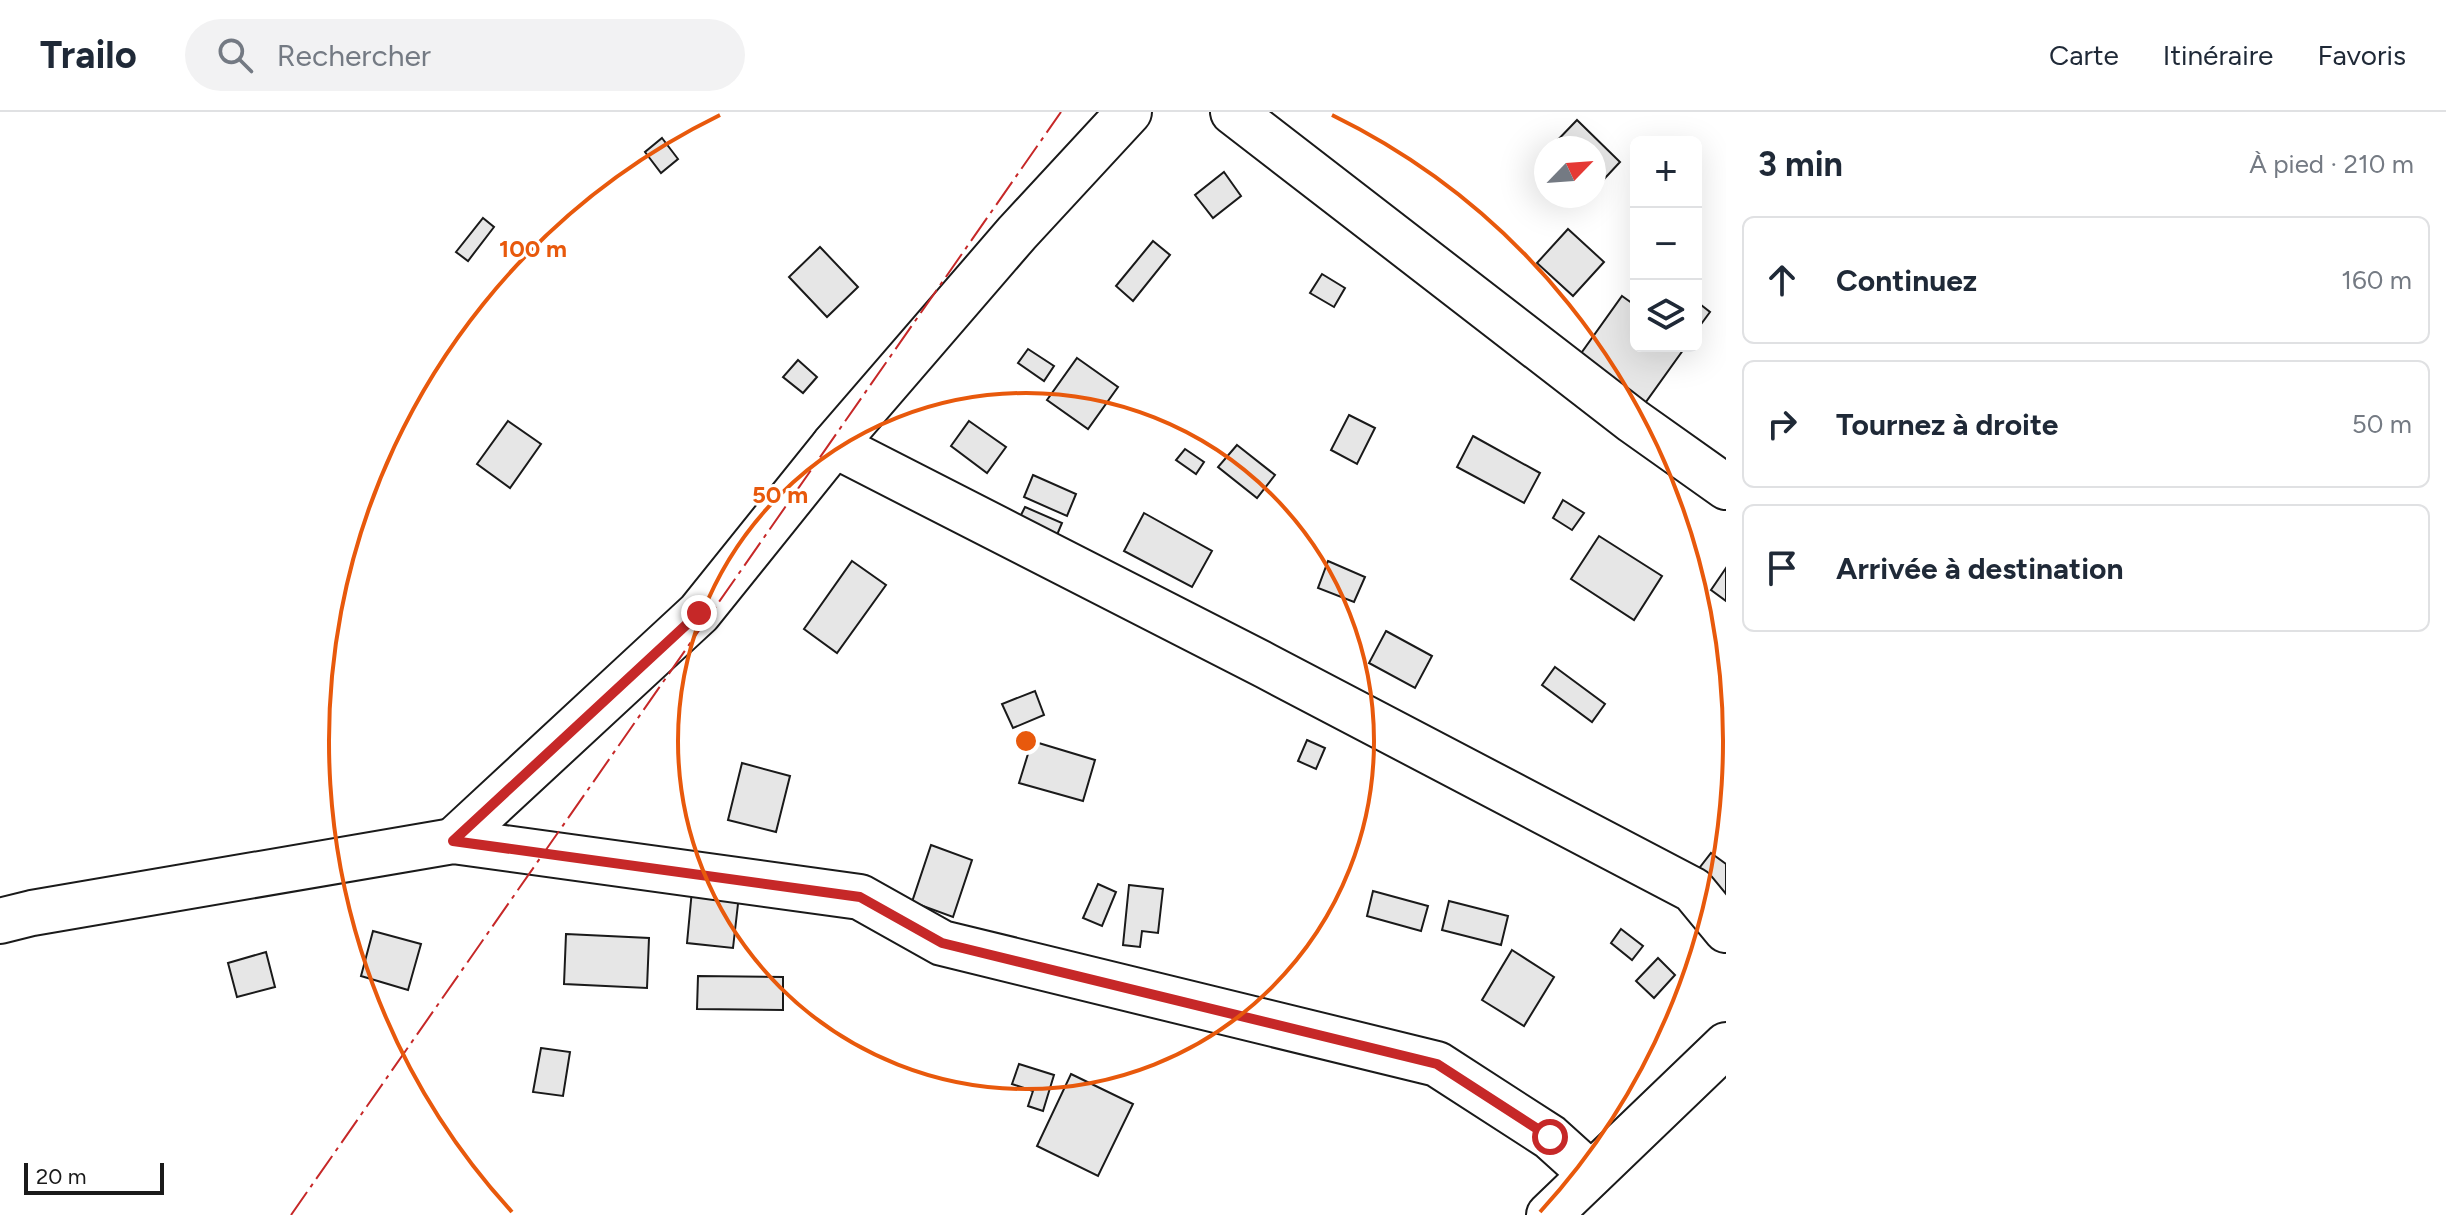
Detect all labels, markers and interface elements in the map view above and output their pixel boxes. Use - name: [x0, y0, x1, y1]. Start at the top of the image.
- search box: [185, 19, 745, 91]
- text: Trailo: [40, 32, 137, 78]
- icon: search: [213, 33, 257, 77]
- text: Rechercher: [277, 37, 431, 74]
- text: Carte: [2049, 38, 2119, 72]
- text: Itinéraire: [2163, 38, 2273, 72]
- text: Favoris: [2317, 38, 2406, 72]
- north arrow: [1534, 136, 1606, 208]
- map controls: [1630, 136, 1702, 352]
- button: +: [1630, 136, 1702, 208]
- text: 3 min: [1758, 144, 1843, 185]
- text: À pied · 210 m: [2249, 148, 2414, 180]
- button: −: [1630, 208, 1702, 280]
- text: 100 m: [499, 234, 567, 263]
- icon: ahead: [1760, 258, 1804, 302]
- text: Continuez: [1836, 262, 1977, 299]
- text: 160 m: [2341, 264, 2412, 296]
- button: layers: [1630, 280, 1702, 352]
- icon: right: [1760, 402, 1804, 446]
- text: Tournez à droite: [1836, 406, 2058, 443]
- text: 50 m: [2352, 408, 2412, 440]
- text: 50 m: [752, 480, 808, 509]
- icon: arrive: [1760, 546, 1804, 590]
- text: Arrivée à destination: [1836, 550, 2123, 587]
- route end: [681, 595, 717, 631]
- centre of rings: [1012, 727, 1040, 755]
- route start: [1532, 1119, 1568, 1155]
- scale bar: [24, 1159, 164, 1195]
- text: 20 m: [36, 1163, 87, 1190]

